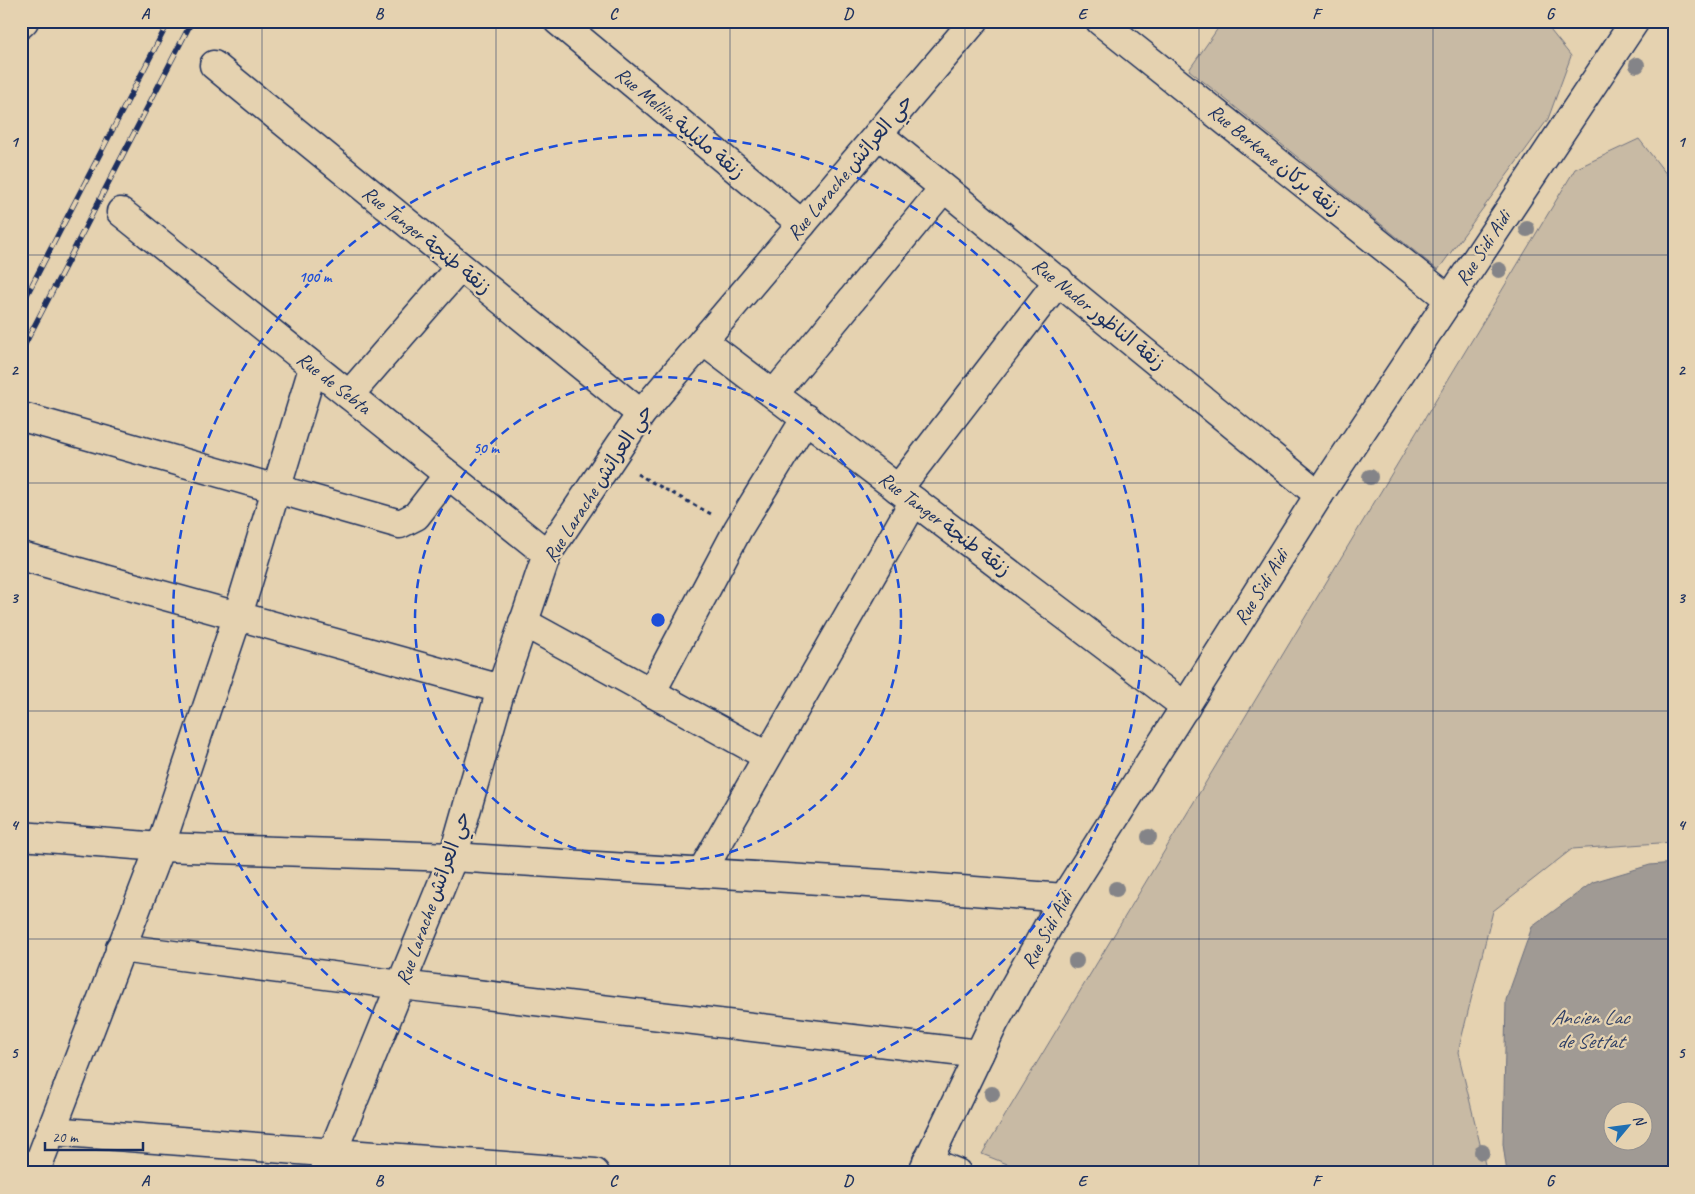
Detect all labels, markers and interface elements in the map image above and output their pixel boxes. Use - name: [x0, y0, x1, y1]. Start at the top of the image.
- text: A: [141, 4, 151, 24]
- text: B: [375, 4, 385, 24]
- text: C: [609, 4, 619, 24]
- text: D: [843, 4, 854, 24]
- text: E: [1078, 4, 1089, 24]
- text: F: [1312, 4, 1323, 24]
- text: G: [1546, 4, 1556, 24]
- street label: Rue Melilia زنقة مليلية: [610, 61, 750, 185]
- street label: Rue Larache حي العرائش: [782, 89, 922, 248]
- street label: Rue Berkane زنقة بركان: [1203, 98, 1347, 222]
- text: 1: [10, 132, 19, 152]
- text: 1: [1677, 132, 1686, 152]
- street label: Rue Tanger زنقة طنجة: [357, 180, 497, 300]
- street label: Rue Sidi Aidi: [1450, 204, 1518, 290]
- street label: Rue Nador زنقة الناظور: [1027, 253, 1171, 376]
- text: 100 m: [299, 268, 333, 287]
- street label: Rue de Sebta: [292, 346, 378, 421]
- text: 2: [10, 360, 19, 380]
- text: 2: [1677, 360, 1686, 380]
- street label: Rue Larache حي العرائش: [538, 399, 663, 569]
- text: 50 m: [473, 439, 500, 458]
- street label: Rue Tanger زنقة طنجة: [874, 466, 1016, 582]
- street label: Rue Sidi Aidi: [1228, 543, 1295, 629]
- text: 3: [10, 588, 19, 608]
- text: 3: [1677, 588, 1686, 608]
- centre of rings: [649, 611, 667, 629]
- street label: Rue Larache حي العرائش: [390, 808, 481, 990]
- text: 4: [10, 815, 19, 835]
- text: 4: [1677, 815, 1686, 835]
- street label: Rue Sidi Aidi: [1016, 885, 1079, 973]
- water label: Ancien Lac de Settat: [1551, 1004, 1631, 1054]
- text: 5: [11, 1043, 20, 1063]
- text: 5: [1678, 1043, 1687, 1063]
- north arrow: [1602, 1102, 1652, 1152]
- text: N: [1629, 1112, 1650, 1130]
- scale bar: [45, 1119, 142, 1151]
- text: 20 m: [52, 1128, 79, 1147]
- text: A: [141, 1171, 151, 1191]
- text: B: [375, 1171, 385, 1191]
- text: C: [609, 1171, 619, 1191]
- text: D: [843, 1171, 854, 1191]
- text: E: [1078, 1171, 1089, 1191]
- text: F: [1312, 1171, 1323, 1191]
- text: G: [1546, 1171, 1556, 1191]

